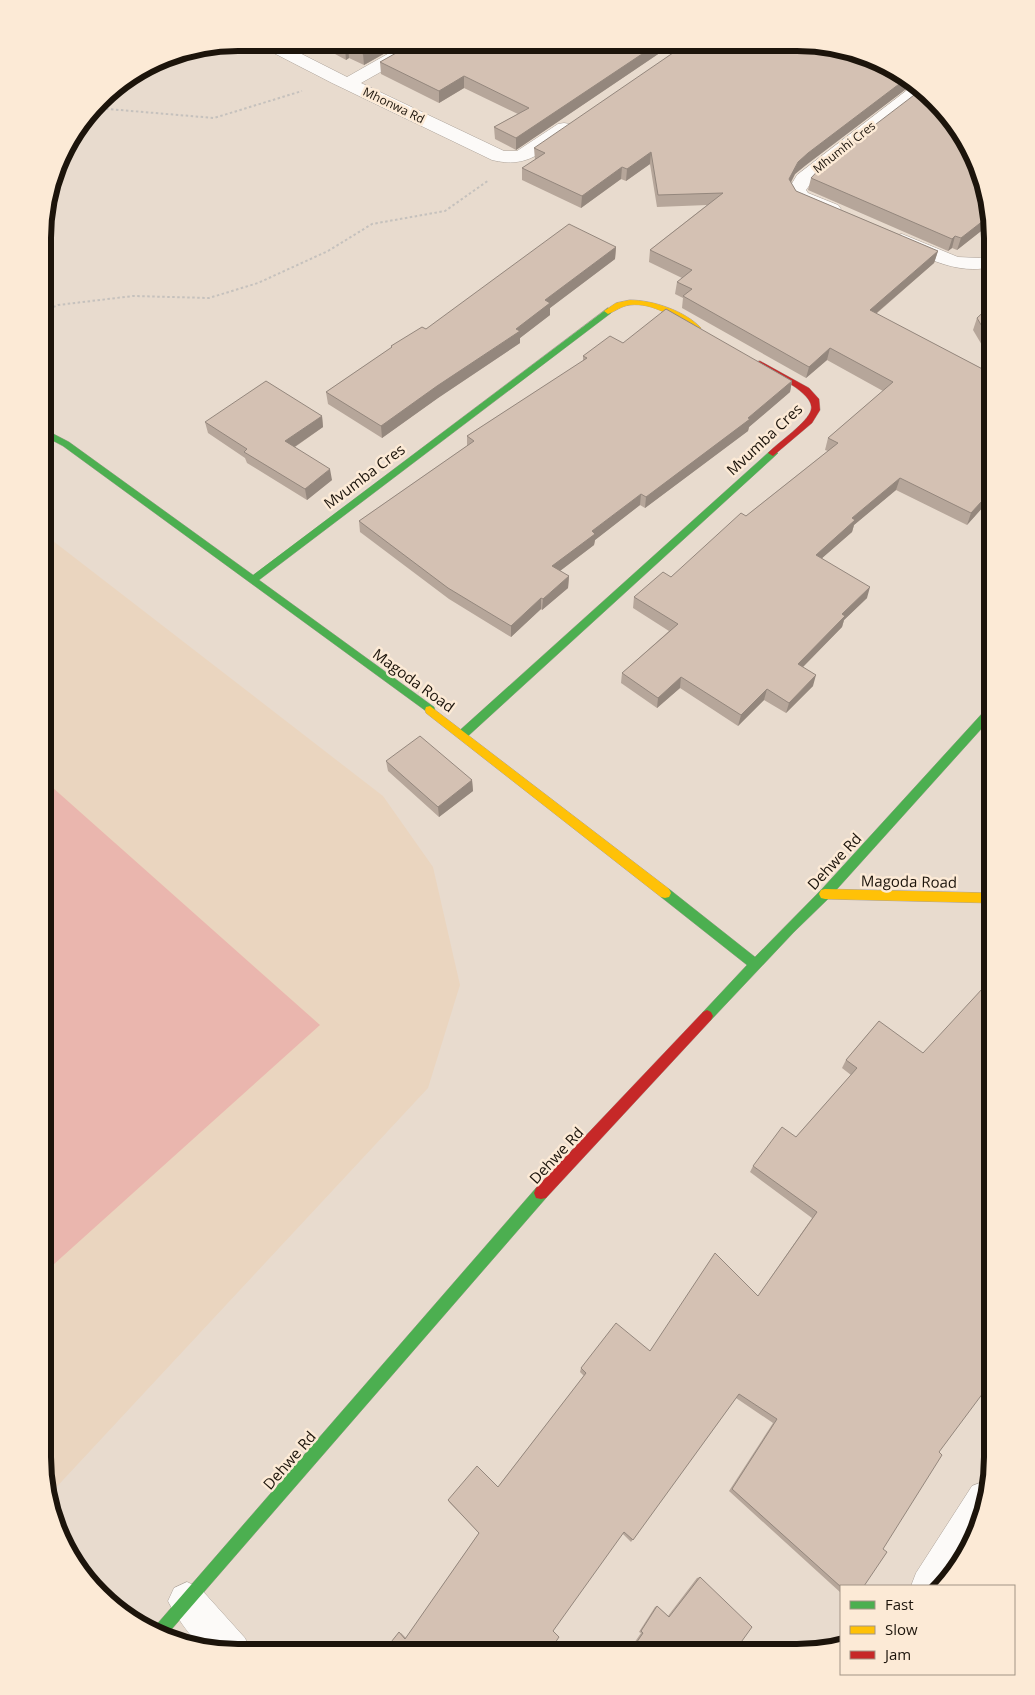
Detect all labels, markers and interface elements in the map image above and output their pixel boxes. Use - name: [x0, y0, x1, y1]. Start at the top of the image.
- street label: Mhonwa Rd: [360, 83, 428, 127]
- street label: Mhumhi Cres: [809, 117, 879, 177]
- street label: Mvumba Cres: [722, 399, 806, 479]
- street label: Mvumba Cres: [319, 439, 409, 513]
- street label: Magoda Road: [369, 644, 459, 716]
- street label: Dehwe Rd: [803, 828, 865, 894]
- street label: Magoda Road: [861, 870, 957, 892]
- street label: Dehwe Rd: [525, 1122, 587, 1188]
- street label: Dehwe Rd: [258, 1427, 320, 1493]
- legend: [840, 1585, 1015, 1675]
- text: Fast: [885, 1594, 914, 1614]
- text: Slow: [885, 1619, 918, 1639]
- text: Jam: [883, 1644, 911, 1664]

